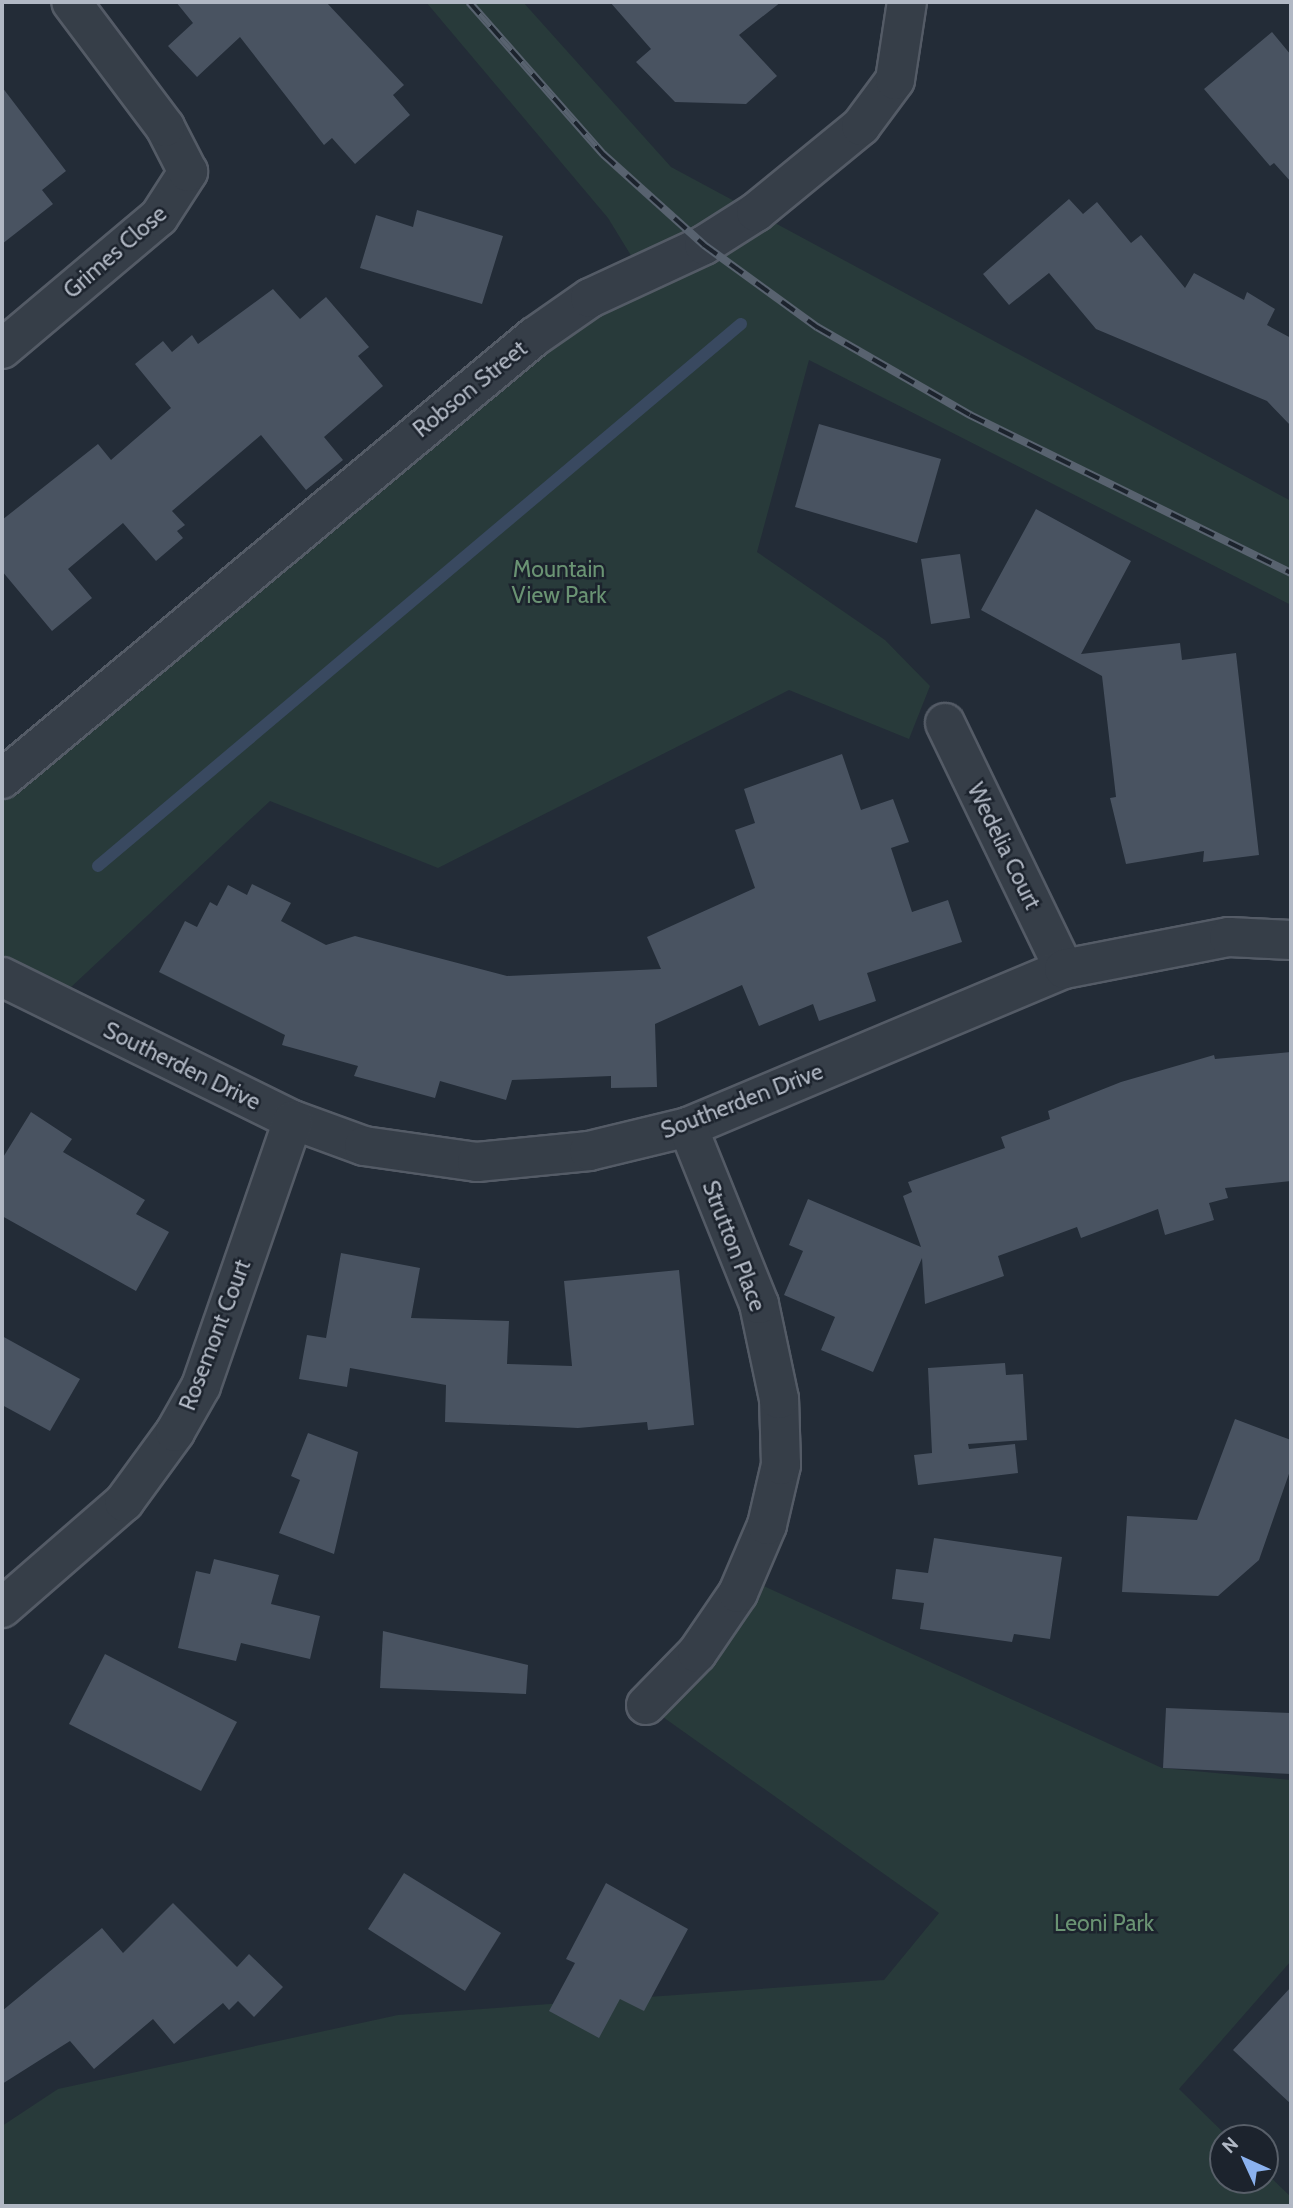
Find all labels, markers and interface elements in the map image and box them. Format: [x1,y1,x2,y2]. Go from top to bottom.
street label: Grimes Close [58,200,172,304]
street label: Robson Street [408,335,532,443]
park label: Mountain View Park [512,555,606,609]
street label: Wedelia Court [962,778,1046,914]
street label: Southerden Drive [99,1016,265,1116]
street label: Southerden Drive [657,1057,827,1145]
street label: Strutton Place [696,1177,772,1315]
street label: Rosemont Court [174,1256,256,1414]
park label: Leoni Park [1054,1909,1154,1937]
north arrow [1209,2124,1279,2194]
text: N [1217,2132,1243,2158]

